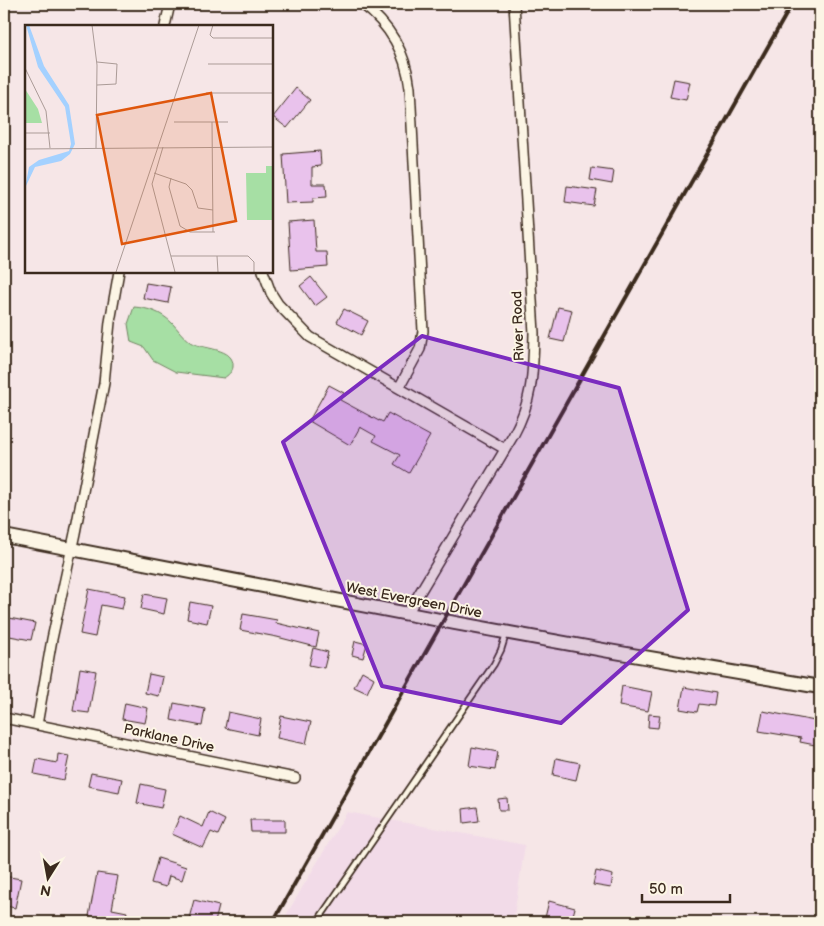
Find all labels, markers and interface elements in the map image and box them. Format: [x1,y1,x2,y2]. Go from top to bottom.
inset map [25,25,272,272]
street label: River Road [508,291,528,361]
street label: West Evergreen Drive [345,578,483,622]
street label: Parklane Drive [122,720,216,756]
north arrow [22,854,72,904]
scale bar [642,871,729,903]
text: 50 m [649,880,683,899]
text: N [39,881,52,900]

